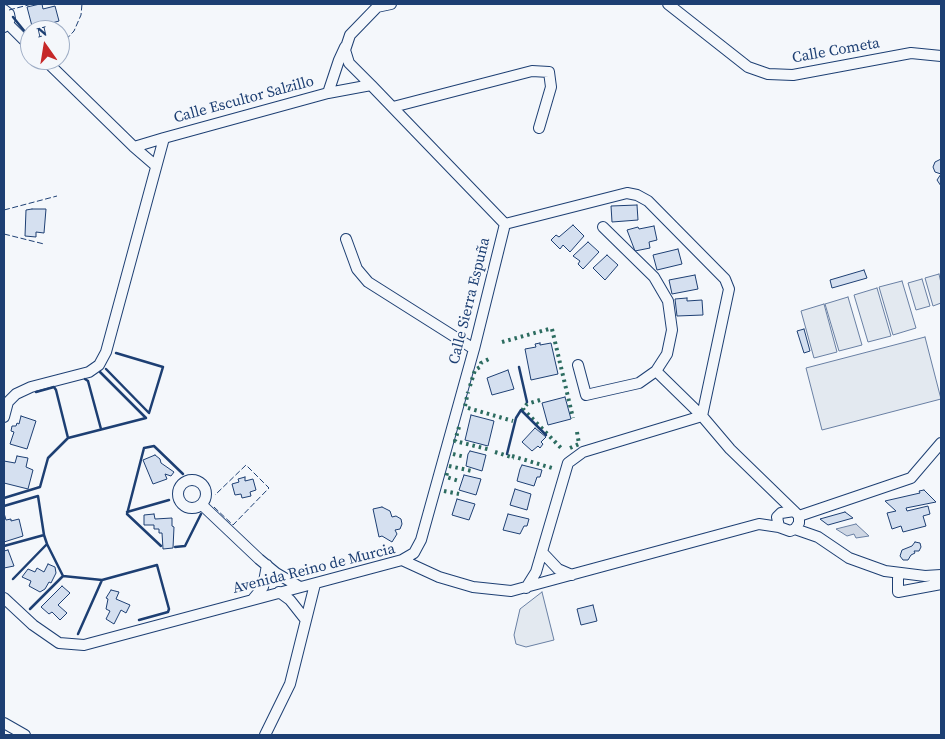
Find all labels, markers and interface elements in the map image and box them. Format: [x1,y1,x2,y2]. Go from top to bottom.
north arrow [20,20,70,70]
text: N [35,20,49,42]
street label: Calle Cometa [791,34,881,68]
street label: Calle Escultor Salzillo [172,73,316,127]
street label: Calle Sierra Espuña [446,236,494,366]
street label: Avenida Reino de Murcia [231,540,397,598]

